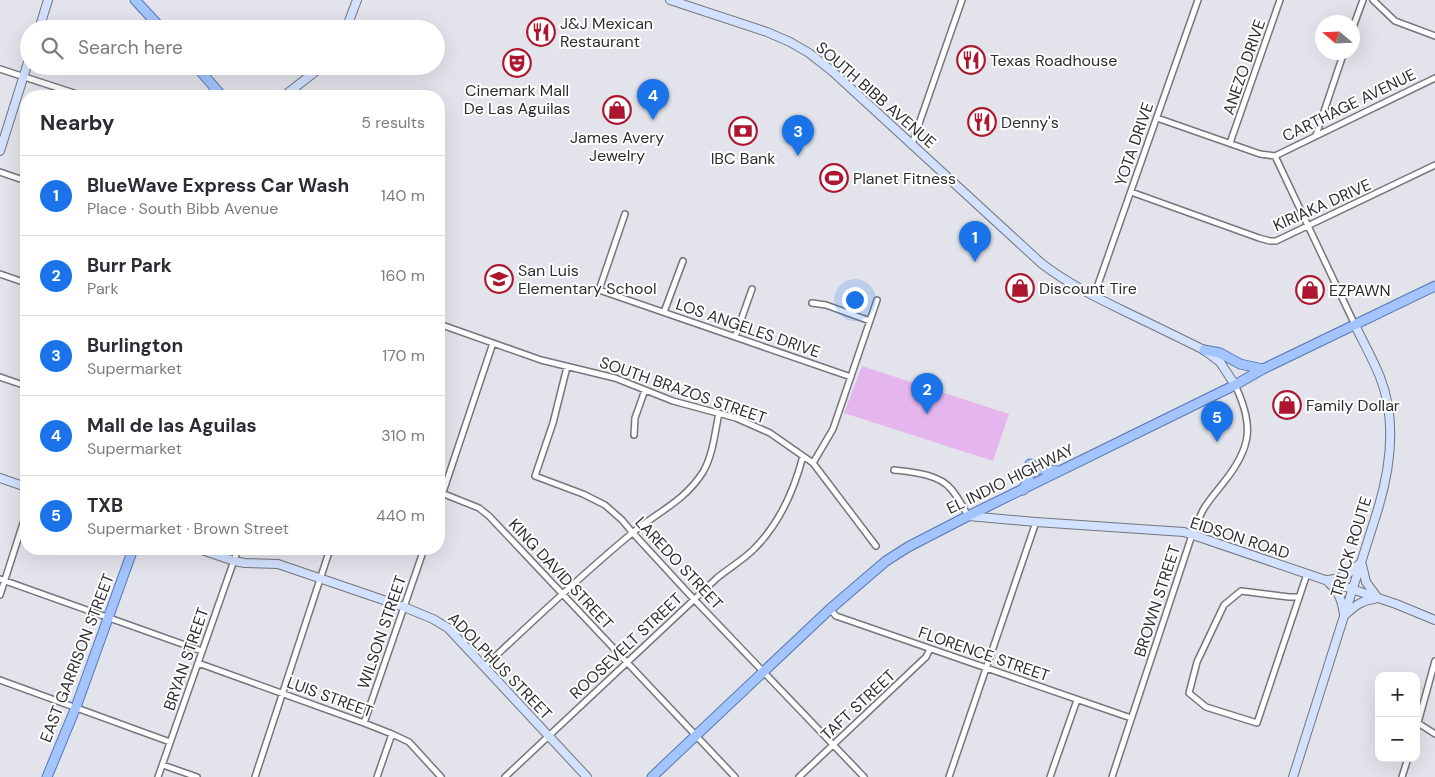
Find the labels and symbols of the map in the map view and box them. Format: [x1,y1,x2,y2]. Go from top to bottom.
place label: J&J Mexican Restaurant [560,13,653,52]
north arrow [1315,15,1360,60]
street label: ANEZO DRIVE [1218,16,1270,118]
restaurant icon: J&J Mexican Restaurant [526,17,556,47]
street label: SOUTH BIBB AVENUE [812,37,940,153]
restaurant icon: Texas Roadhouse [956,45,986,75]
theatre icon: Cinemark Mall De Las Aguilas [502,48,532,78]
place label: Texas Roadhouse [990,50,1117,71]
street label: CARTHAGE AVENUE [1279,64,1419,146]
pin: 4 [637,79,669,120]
place label: Cinemark Mall De Las Aguilas [464,80,570,119]
shop icon: James Avery Jewelry [602,95,632,125]
street label: YOTA DRIVE [1110,99,1158,189]
restaurant icon: Denny's [967,107,997,137]
place label: Denny's [1001,112,1059,133]
pin: 3 [782,115,814,156]
bank icon: IBC Bank [728,116,758,146]
place label: James Avery Jewelry [570,127,664,166]
place label: IBC Bank [711,148,775,169]
sports icon: Planet Fitness [819,163,849,193]
place label: Planet Fitness [853,168,956,189]
street label: KIRIAKA DRIVE [1270,174,1374,236]
pin: 1 [959,221,991,262]
place label: San Luis Elementary School [518,260,656,299]
school or university icon: San Luis Elementary School [484,264,514,294]
shop icon: Discount Tire [1005,273,1035,303]
shop icon: EZPAWN [1295,275,1325,305]
place label: Discount Tire [1039,278,1137,299]
place label: EZPAWN [1329,280,1391,301]
your location [842,287,868,313]
street label: LOS ANGELES DRIVE [673,293,823,363]
street label: SOUTH BRAZOS STREET [597,352,769,428]
pin: 2 [911,373,943,414]
shop icon: Family Dollar [1272,390,1302,420]
place label: Family Dollar [1306,395,1400,416]
pin: 5 [1201,401,1233,442]
street label: EL INDIO HIGHWAY [943,439,1077,519]
street label: TRUCK ROUTE [1326,494,1376,600]
street label: LAREDO STREET [630,512,728,614]
street label: EIDSON ROAD [1188,512,1292,564]
street label: KING DAVID STREET [504,514,618,634]
street label: BROWN STREET [1129,542,1185,660]
street label: EAST GARRISON STREET [35,571,119,745]
street label: WILSON STREET [353,572,411,692]
street label: ROOSEVELT STREET [565,588,687,704]
street label: BRYAN STREET [159,605,213,713]
street label: ADOLPHUS STREET [443,608,557,724]
street label: FLORENCE STREET [916,622,1052,686]
street label: TAFT STREET [816,665,900,745]
street label: LUIS STREET [284,672,376,722]

